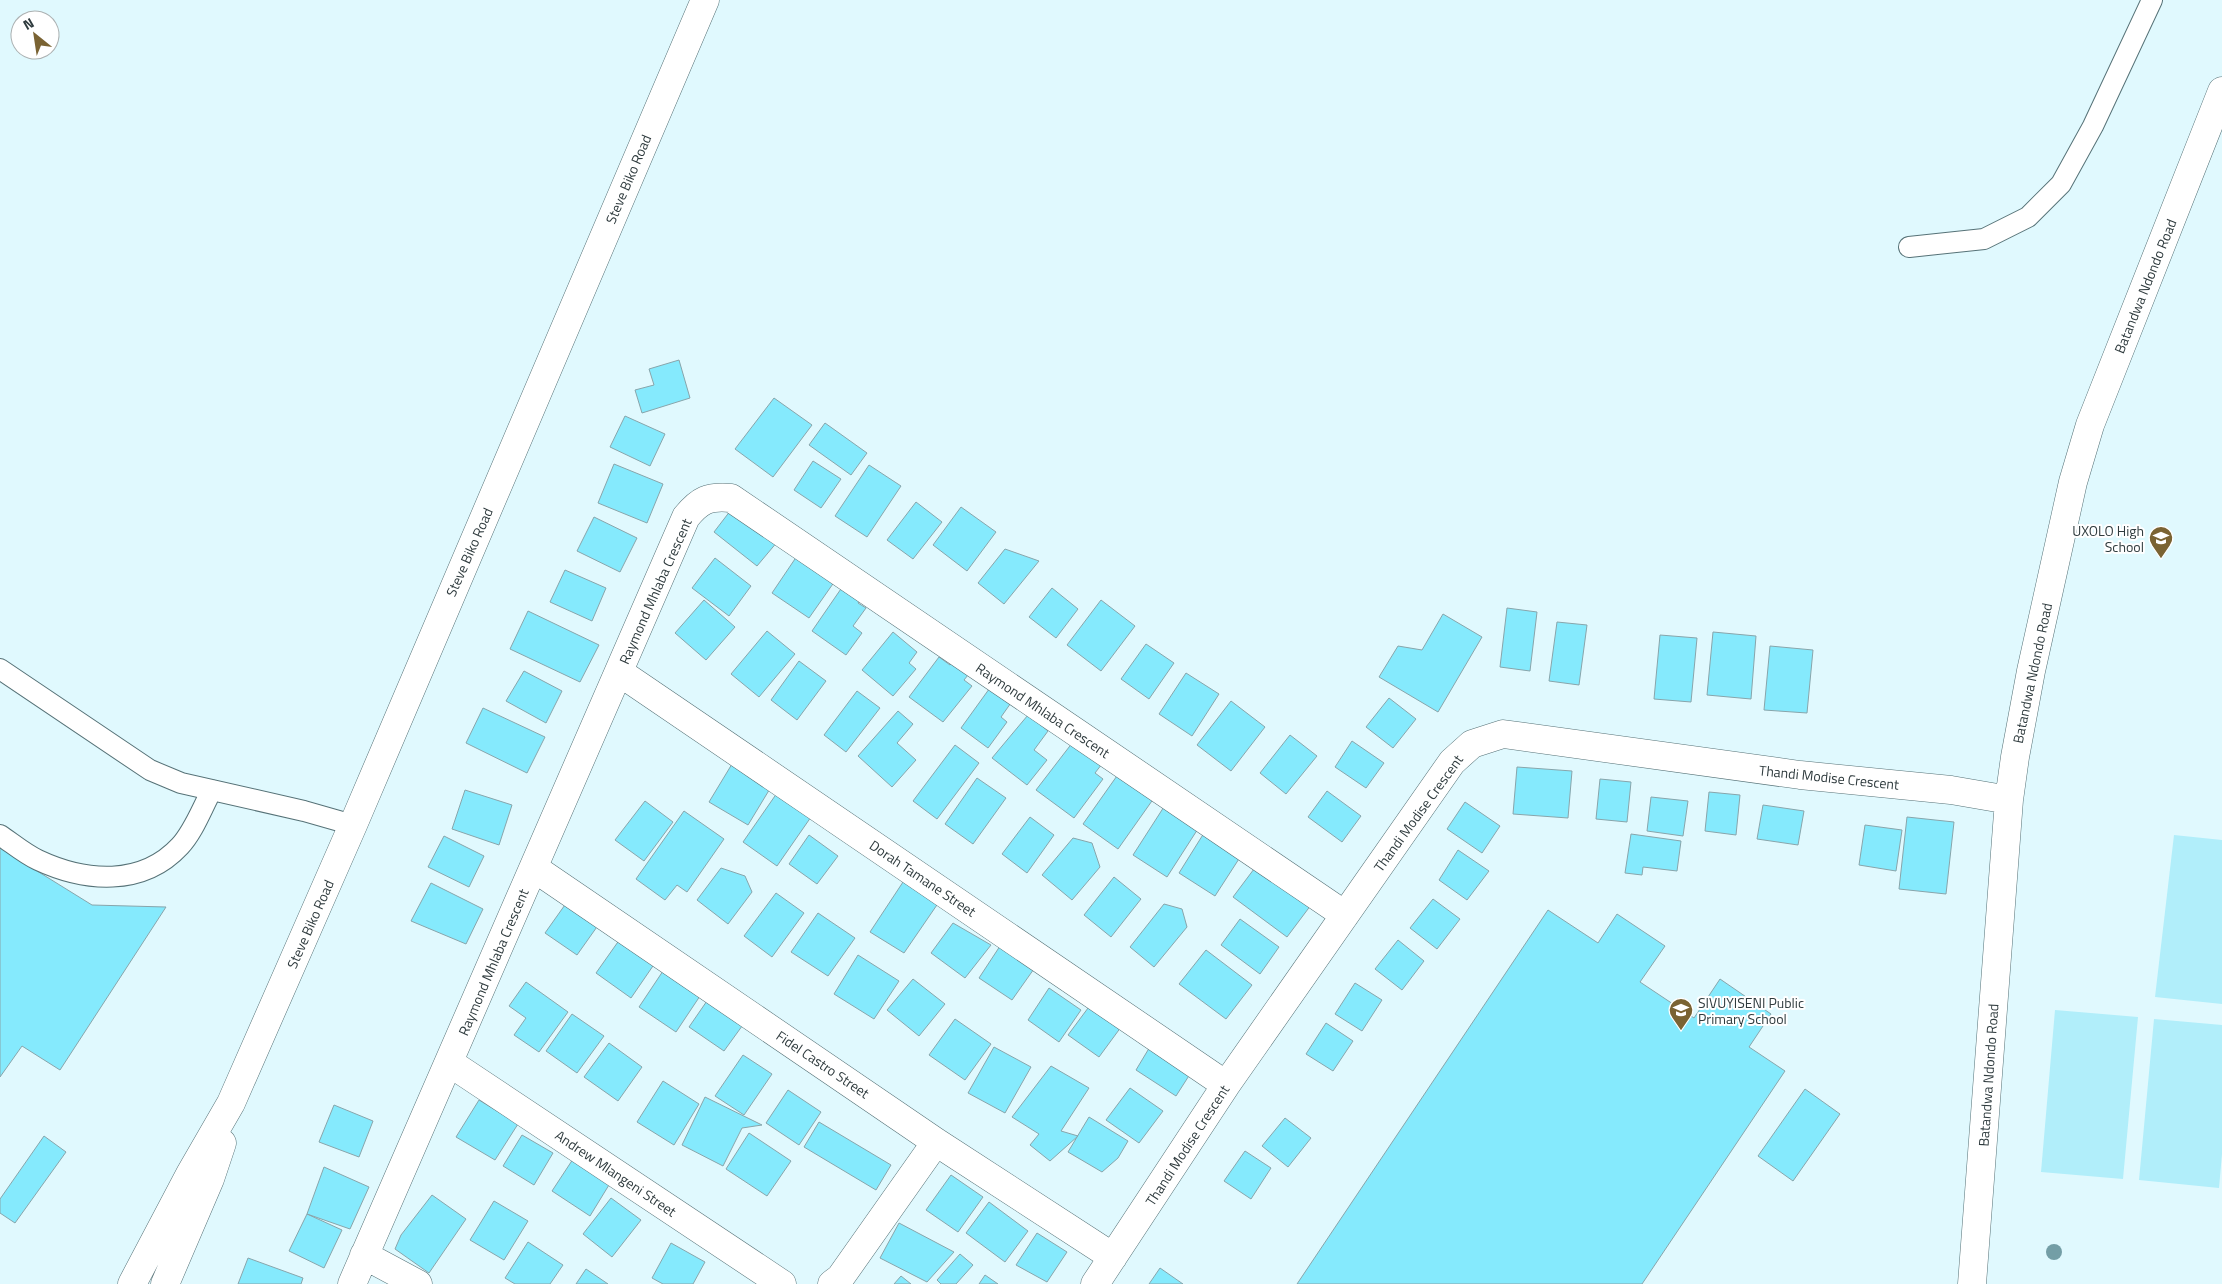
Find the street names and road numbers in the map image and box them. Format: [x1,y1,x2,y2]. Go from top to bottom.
street label: Steve Biko Road [600,131,656,227]
street label: Batandwa Ndondo Road [2108,216,2182,356]
street label: Steve Biko Road [440,504,498,600]
street label: Raymond Mhlaba Crescent [613,515,697,667]
street label: Batandwa Ndondo Road [2007,601,2057,745]
street label: Raymond Mhlaba Crescent [972,657,1114,763]
street label: Thandi Modise Crescent [1368,750,1468,876]
street label: Thandi Modise Crescent [1758,759,1900,795]
street label: Dorah Tamane Street [866,834,981,922]
street label: Steve Biko Road [281,876,339,972]
street label: Raymond Mhlaba Crescent [453,885,534,1039]
street label: Batandwa Ndondo Road [1973,1003,2003,1147]
street label: Fidel Castro Street [772,1025,874,1103]
street label: Thandi Modise Crescent [1140,1080,1234,1210]
street label: Andrew Mlangeni Street [551,1125,681,1222]

